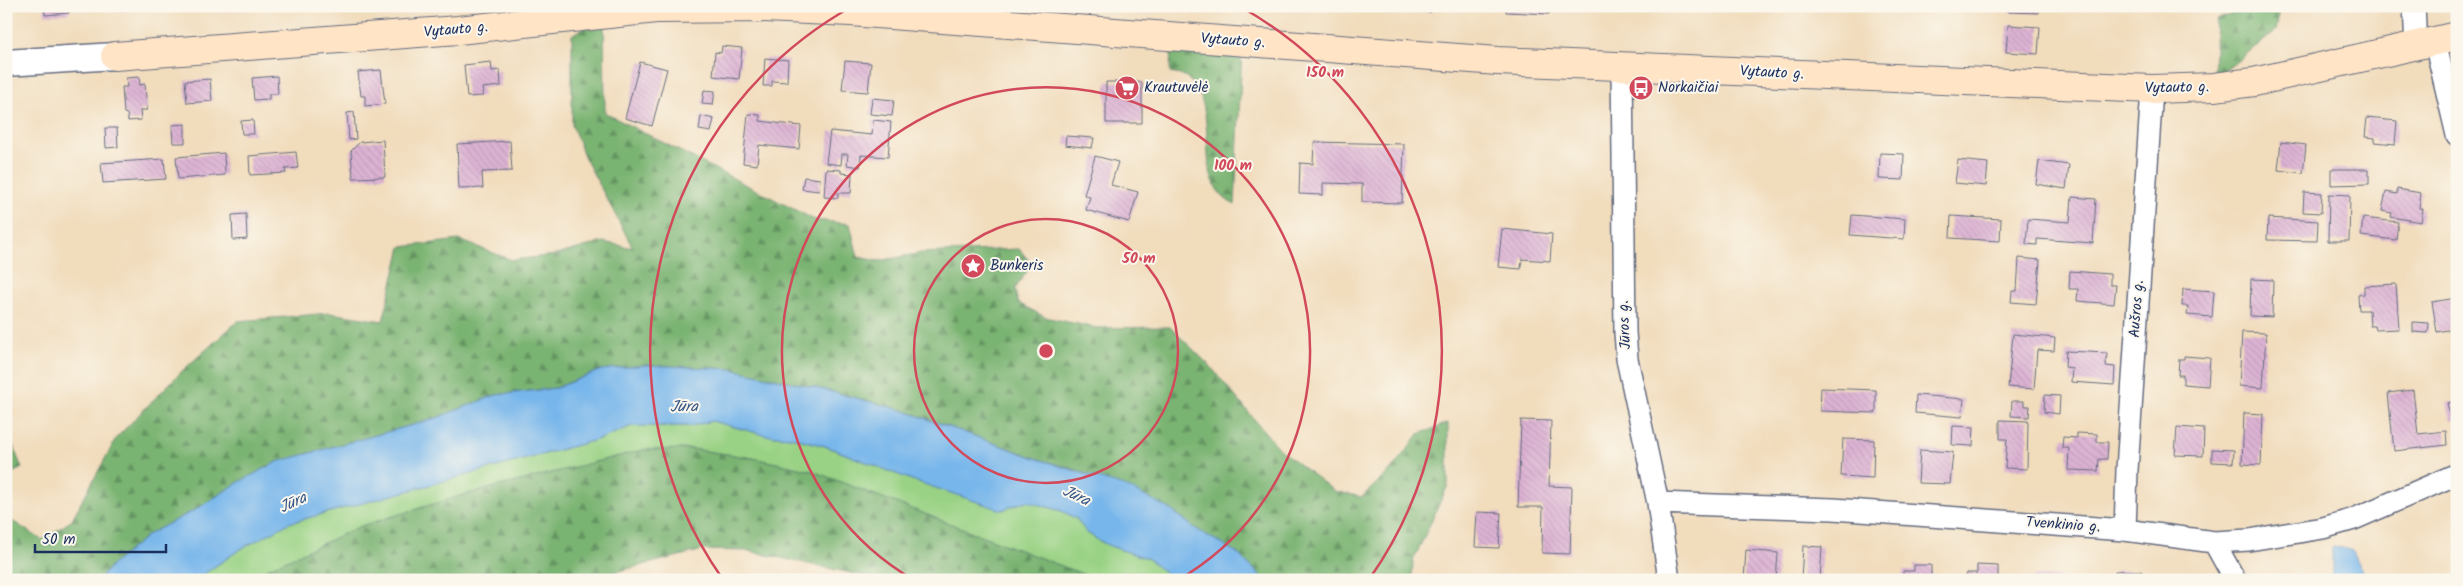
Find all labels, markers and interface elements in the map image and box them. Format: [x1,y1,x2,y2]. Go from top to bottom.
street label: Vytauto g. [423,15,489,45]
street label: Vytauto g. [1200,27,1266,55]
street label: Vytauto g. [1739,59,1805,87]
text: 150 m [1306,61,1344,85]
supermarket icon: Krautuvėlė [1114,75,1140,101]
bus stop icon: Norkaičiai [1628,75,1654,101]
street label: Vytauto g. [2145,75,2209,101]
place label: Krautuvėlė [1144,76,1209,100]
place label: Norkaičiai [1658,76,1720,100]
text: 100 m [1214,154,1252,178]
text: 50 m [1121,247,1156,271]
place icon: Bunkeris [960,253,986,279]
place label: Bunkeris [990,254,1044,278]
street label: Aušros g. [2123,279,2151,339]
street label: Jūros g. [1612,300,1638,350]
centre of rings [1037,342,1055,360]
water label: Jūra [670,394,700,420]
water label: Jūra [1058,479,1095,514]
water label: Jūra [275,485,312,520]
street label: Tvenkinio g. [2025,510,2101,540]
scale bar [35,521,166,553]
text: 50 m [42,528,76,552]

